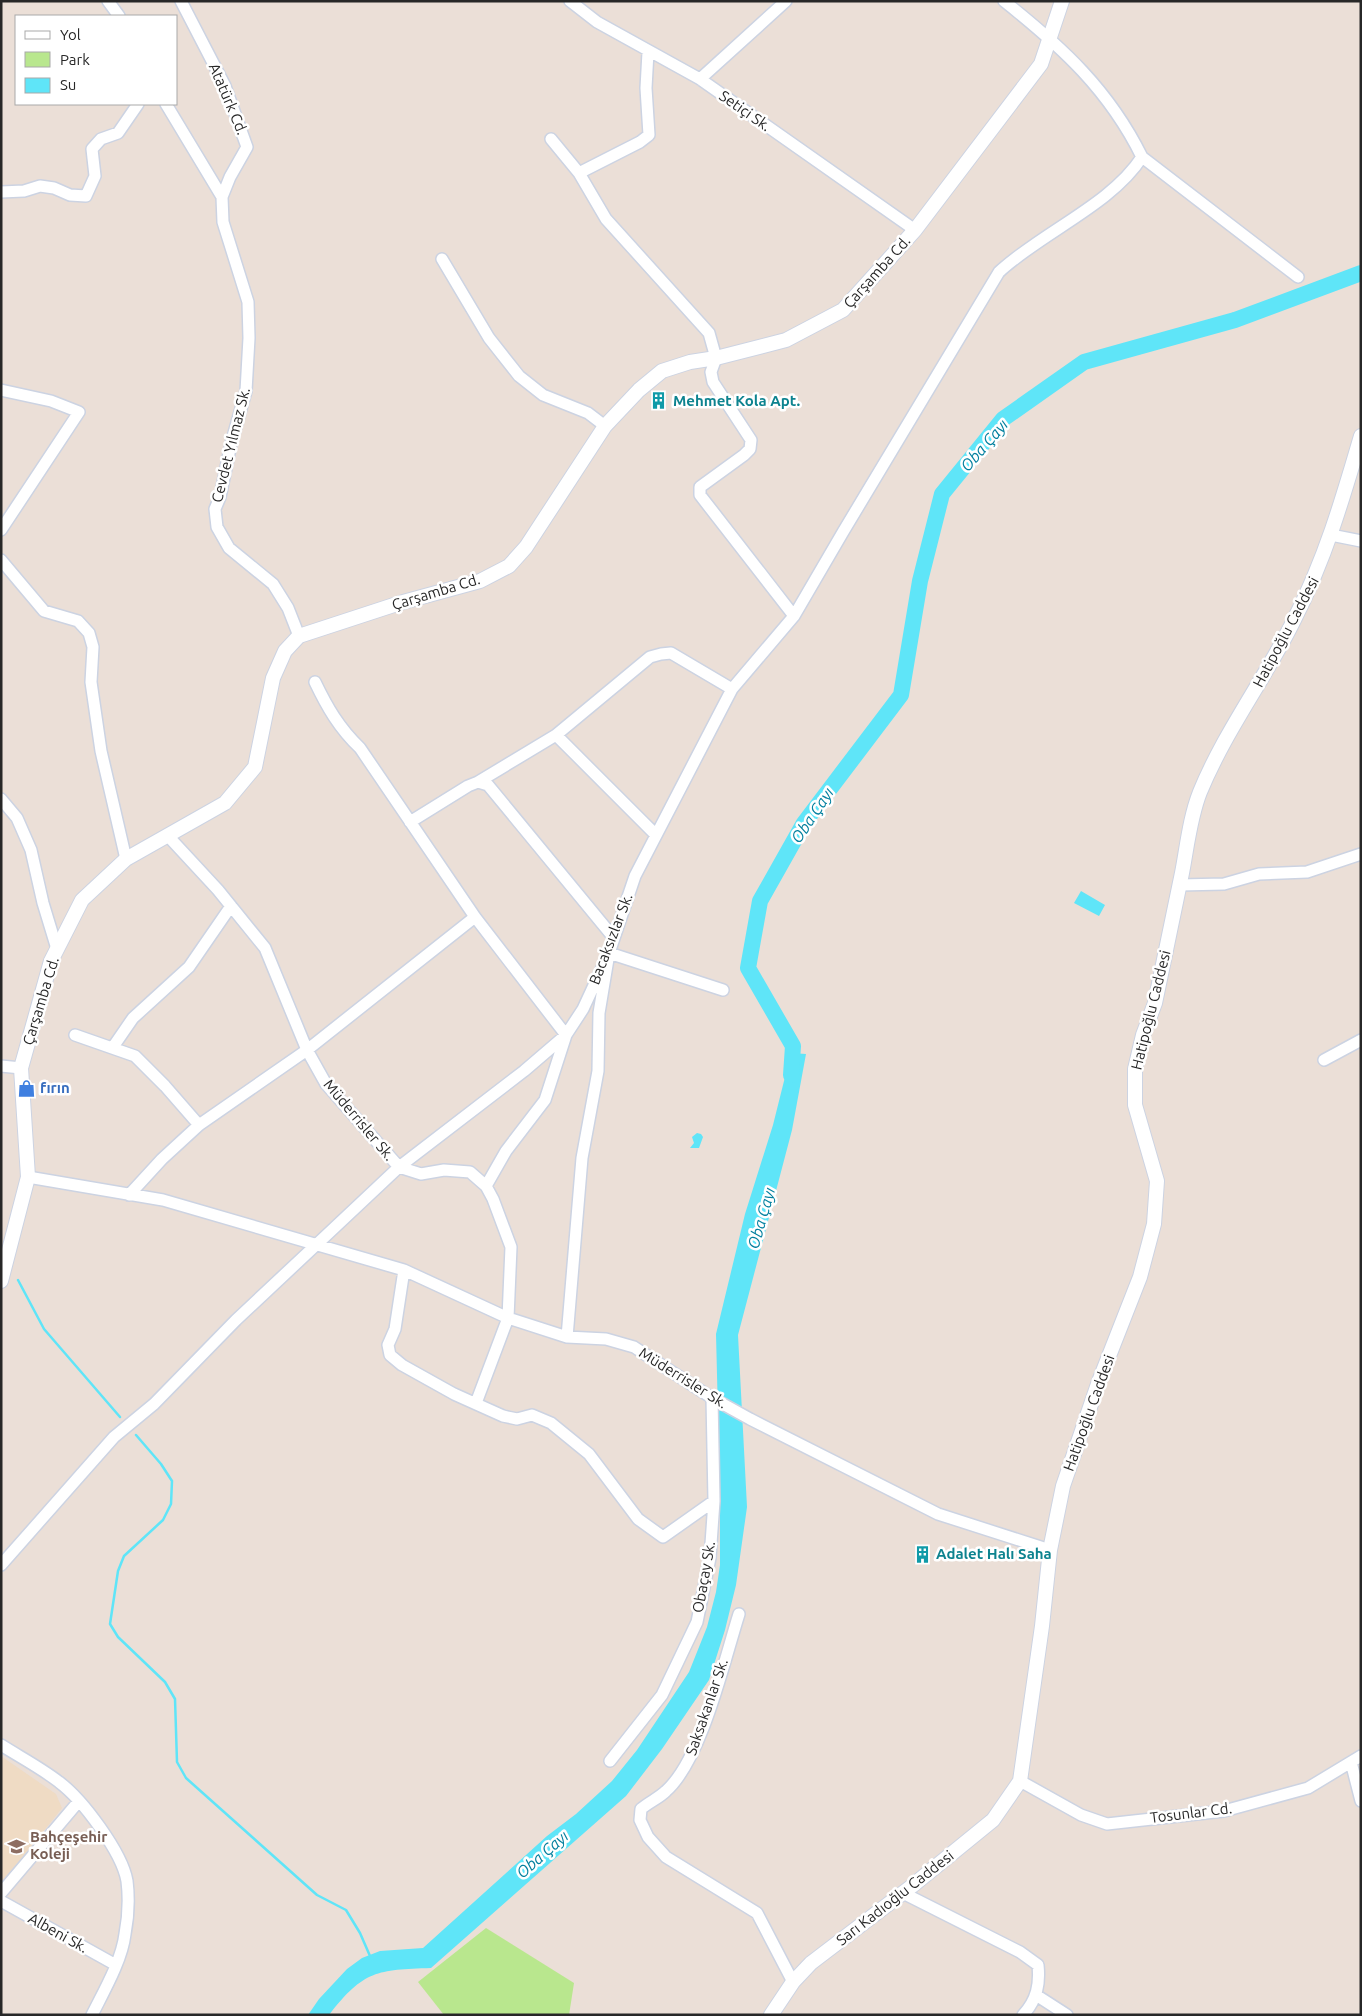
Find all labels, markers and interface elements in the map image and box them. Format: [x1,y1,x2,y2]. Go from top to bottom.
legend [15,15,178,105]
text: Yol [60,26,81,43]
text: Park [60,51,90,68]
street label: Atatürk Cd. [206,60,251,137]
text: Su [60,76,76,93]
street label: Setiçi Sk. [716,87,774,134]
street label: Çarşamba Cd. [840,232,914,311]
street label: Cevdet Yılmaz Sk. [208,386,253,504]
building icon: Mehmet Kola Apt. [649,391,669,411]
place label: Mehmet Kola Apt. [673,392,801,409]
water label: Oba Çayı [957,415,1011,475]
street label: Çarşamba Cd. [390,570,482,613]
street label: Hatipoğlu Caddesi [1249,574,1322,690]
water label: Oba Çayı [787,784,837,846]
street label: Bacaksızlar Sk. [585,891,636,987]
street label: Hatipoğlu Caddesi [1127,948,1174,1071]
street label: Çarşamba Cd. [19,955,62,1047]
street label: Müderrisler Sk. [321,1076,398,1164]
shop icon: fırın [16,1078,36,1098]
place label: fırın [40,1079,70,1096]
water label: Oba Çayı [744,1185,778,1251]
street label: Müderrisler Sk. [636,1344,730,1411]
street label: Hatipoğlu Caddesi [1060,1352,1118,1473]
street label: Obaçay Sk. [689,1540,718,1614]
building icon: Adalet Halı Saha [912,1544,932,1564]
place label: Adalet Halı Saha [936,1545,1052,1562]
street label: Saksakanlar Sk. [682,1656,731,1757]
street label: Tosunlar Cd. [1149,1799,1233,1826]
water label: Oba Çayı [512,1827,572,1881]
place label: Bahçeşehir Koleji [30,1828,108,1862]
school or university icon: Bahçeşehir Koleji [6,1836,26,1856]
street label: Sarı Kadıoğlu Caddesi [833,1847,957,1949]
street label: Albeni Sk. [25,1909,91,1956]

